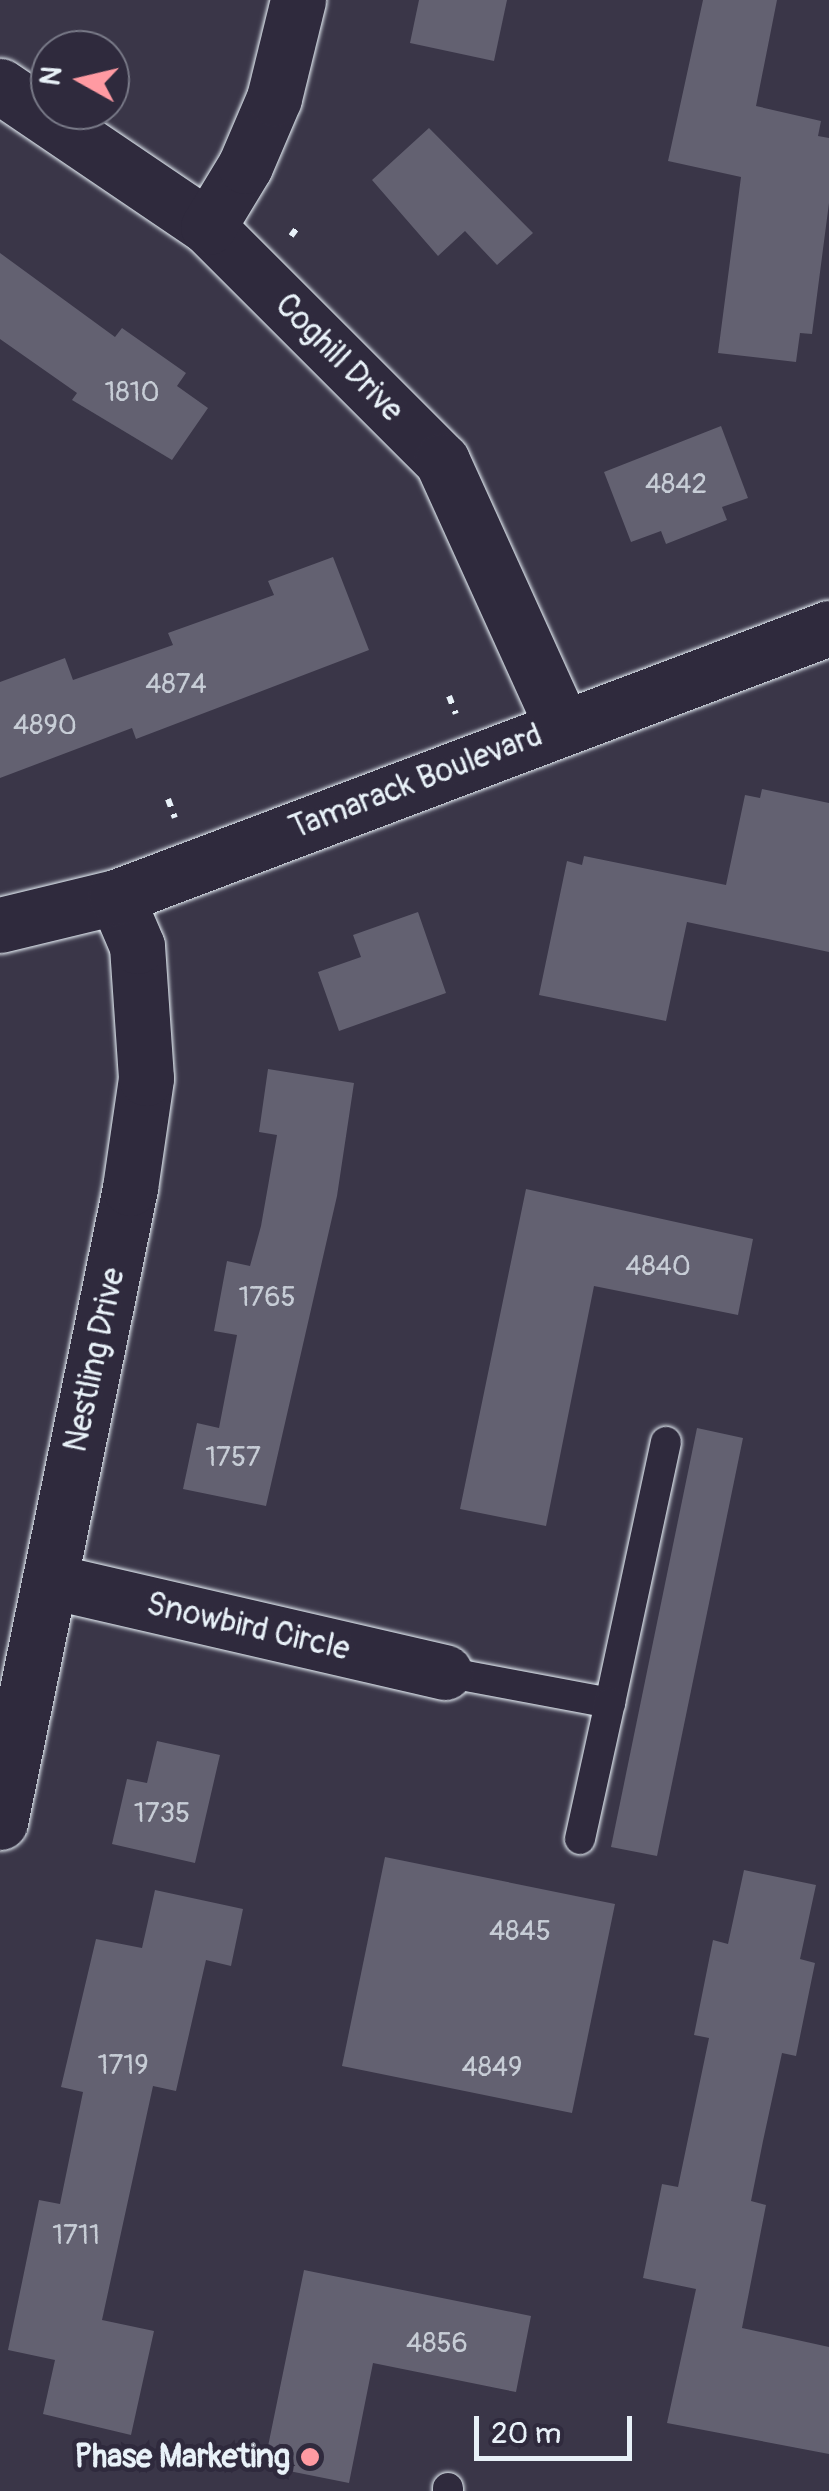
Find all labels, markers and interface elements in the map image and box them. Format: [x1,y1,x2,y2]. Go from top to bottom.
north arrow [30,30,130,130]
text: N [33,64,70,88]
street label: Coghill Drive [267,286,411,430]
house number: 1810 [104,376,160,410]
house number: 4842 [645,468,707,502]
house number: 4874 [145,668,207,702]
house number: 4890 [13,709,77,743]
street label: Tamarack Boulevard [284,716,548,848]
house number: 4840 [625,1250,691,1284]
street label: Nestling Drive [57,1265,133,1455]
house number: 1765 [238,1281,296,1315]
house number: 1757 [205,1441,261,1475]
street label: Snowbird Circle [143,1585,353,1669]
house number: 1735 [134,1797,190,1831]
house number: 4845 [489,1915,551,1949]
house number: 1719 [97,2049,149,2083]
house number: 4849 [461,2051,523,2085]
house number: 1711 [52,2219,100,2253]
house number: 4856 [406,2327,468,2361]
scale bar [479,2396,636,2458]
text: 20 m [491,2415,561,2452]
place label: Phase Marketing [74,2438,290,2476]
marker: Phase Marketing [299,2446,321,2468]

